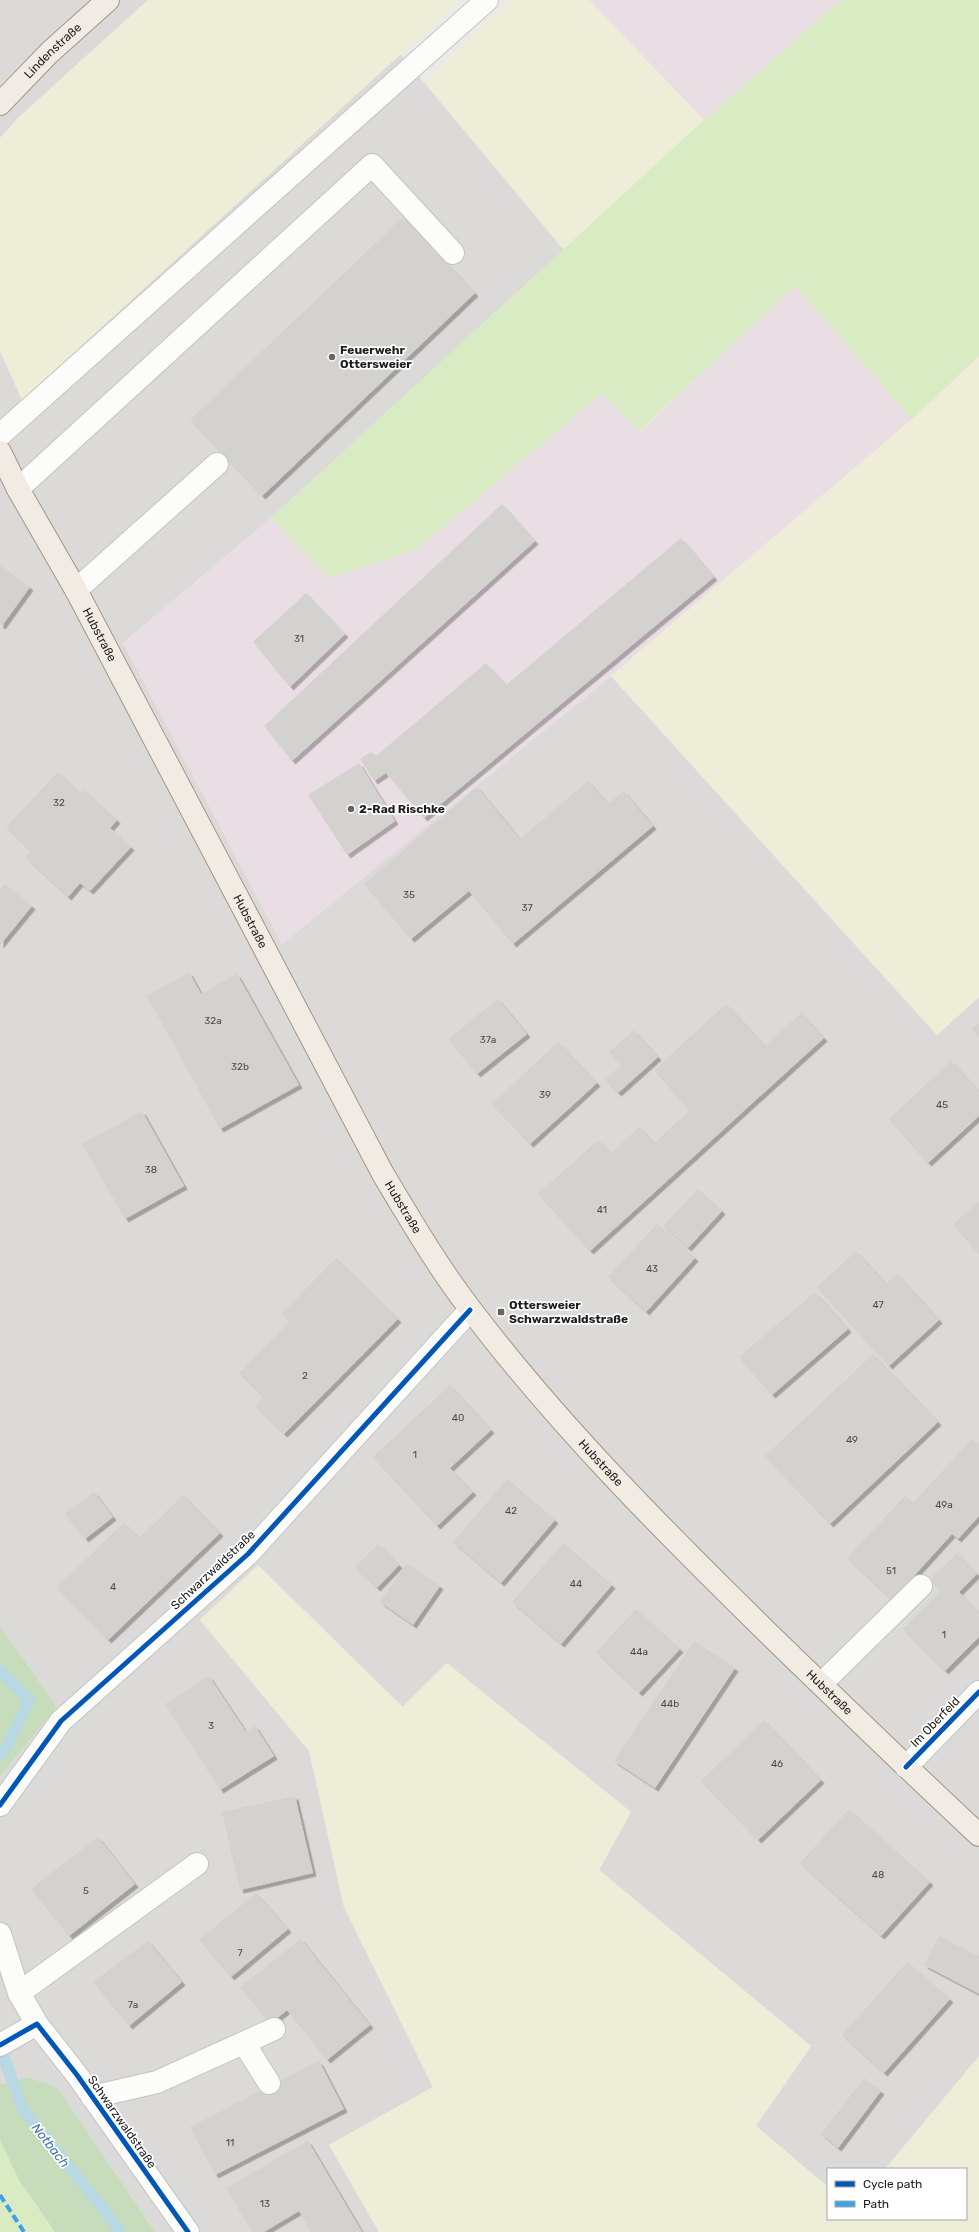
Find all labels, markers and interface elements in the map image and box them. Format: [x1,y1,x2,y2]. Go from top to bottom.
street label: Lindenstraße [21,20,85,81]
place label: Feuerwehr Ottersweier [340,343,412,371]
marker: Feuerwehr Ottersweier [327,352,337,362]
street label: Hubstraße [80,605,119,664]
house number: 31 [294,633,304,645]
house number: 32 [53,797,65,809]
place label: 2-Rad Rischke [359,802,445,816]
marker: 2-Rad Rischke [346,804,356,814]
house number: 35 [403,889,415,901]
street label: Hubstraße [230,892,270,951]
house number: 37 [521,902,533,914]
house number: 32a [204,1015,222,1027]
house number: 37a [480,1034,496,1046]
house number: 32b [231,1061,249,1073]
house number: 39 [539,1089,551,1101]
house number: 45 [936,1099,948,1111]
house number: 38 [145,1164,157,1176]
street label: Hubstraße [382,1178,424,1236]
house number: 41 [597,1204,607,1216]
house number: 43 [646,1263,658,1275]
place label: Ottersweier Schwarzwaldstraße [509,1298,628,1326]
house number: 47 [872,1299,884,1311]
marker: Ottersweier Schwarzwaldstraße [496,1307,506,1317]
house number: 2 [302,1370,308,1382]
house number: 40 [452,1412,464,1424]
house number: 49 [846,1434,858,1446]
street label: Hubstraße [576,1437,626,1489]
house number: 1 [413,1449,417,1461]
house number: 49a [935,1499,953,1511]
house number: 42 [505,1505,517,1517]
street label: Schwarzwaldstraße [168,1527,258,1613]
house number: 51 [886,1565,896,1577]
house number: 44 [570,1578,582,1590]
house number: 4 [110,1581,116,1593]
house number: 1 [942,1629,946,1641]
house number: 44a [630,1646,648,1658]
street label: Hubstraße [803,1667,855,1718]
street label: Im Oberfeld [907,1694,963,1750]
house number: 44b [661,1698,679,1710]
house number: 3 [208,1720,214,1732]
house number: 46 [771,1758,783,1770]
house number: 48 [872,1869,884,1881]
house number: 5 [83,1885,89,1897]
house number: 7 [237,1947,243,1959]
house number: 7a [128,1999,138,2011]
street label: Schwarzwaldstraße [85,2073,159,2171]
water label: Notbach [29,2120,73,2170]
house number: 11 [226,2137,234,2149]
legend [827,2168,967,2220]
text: Cycle path [863,2177,922,2191]
text: Path [863,2197,889,2211]
house number: 13 [260,2198,270,2210]

